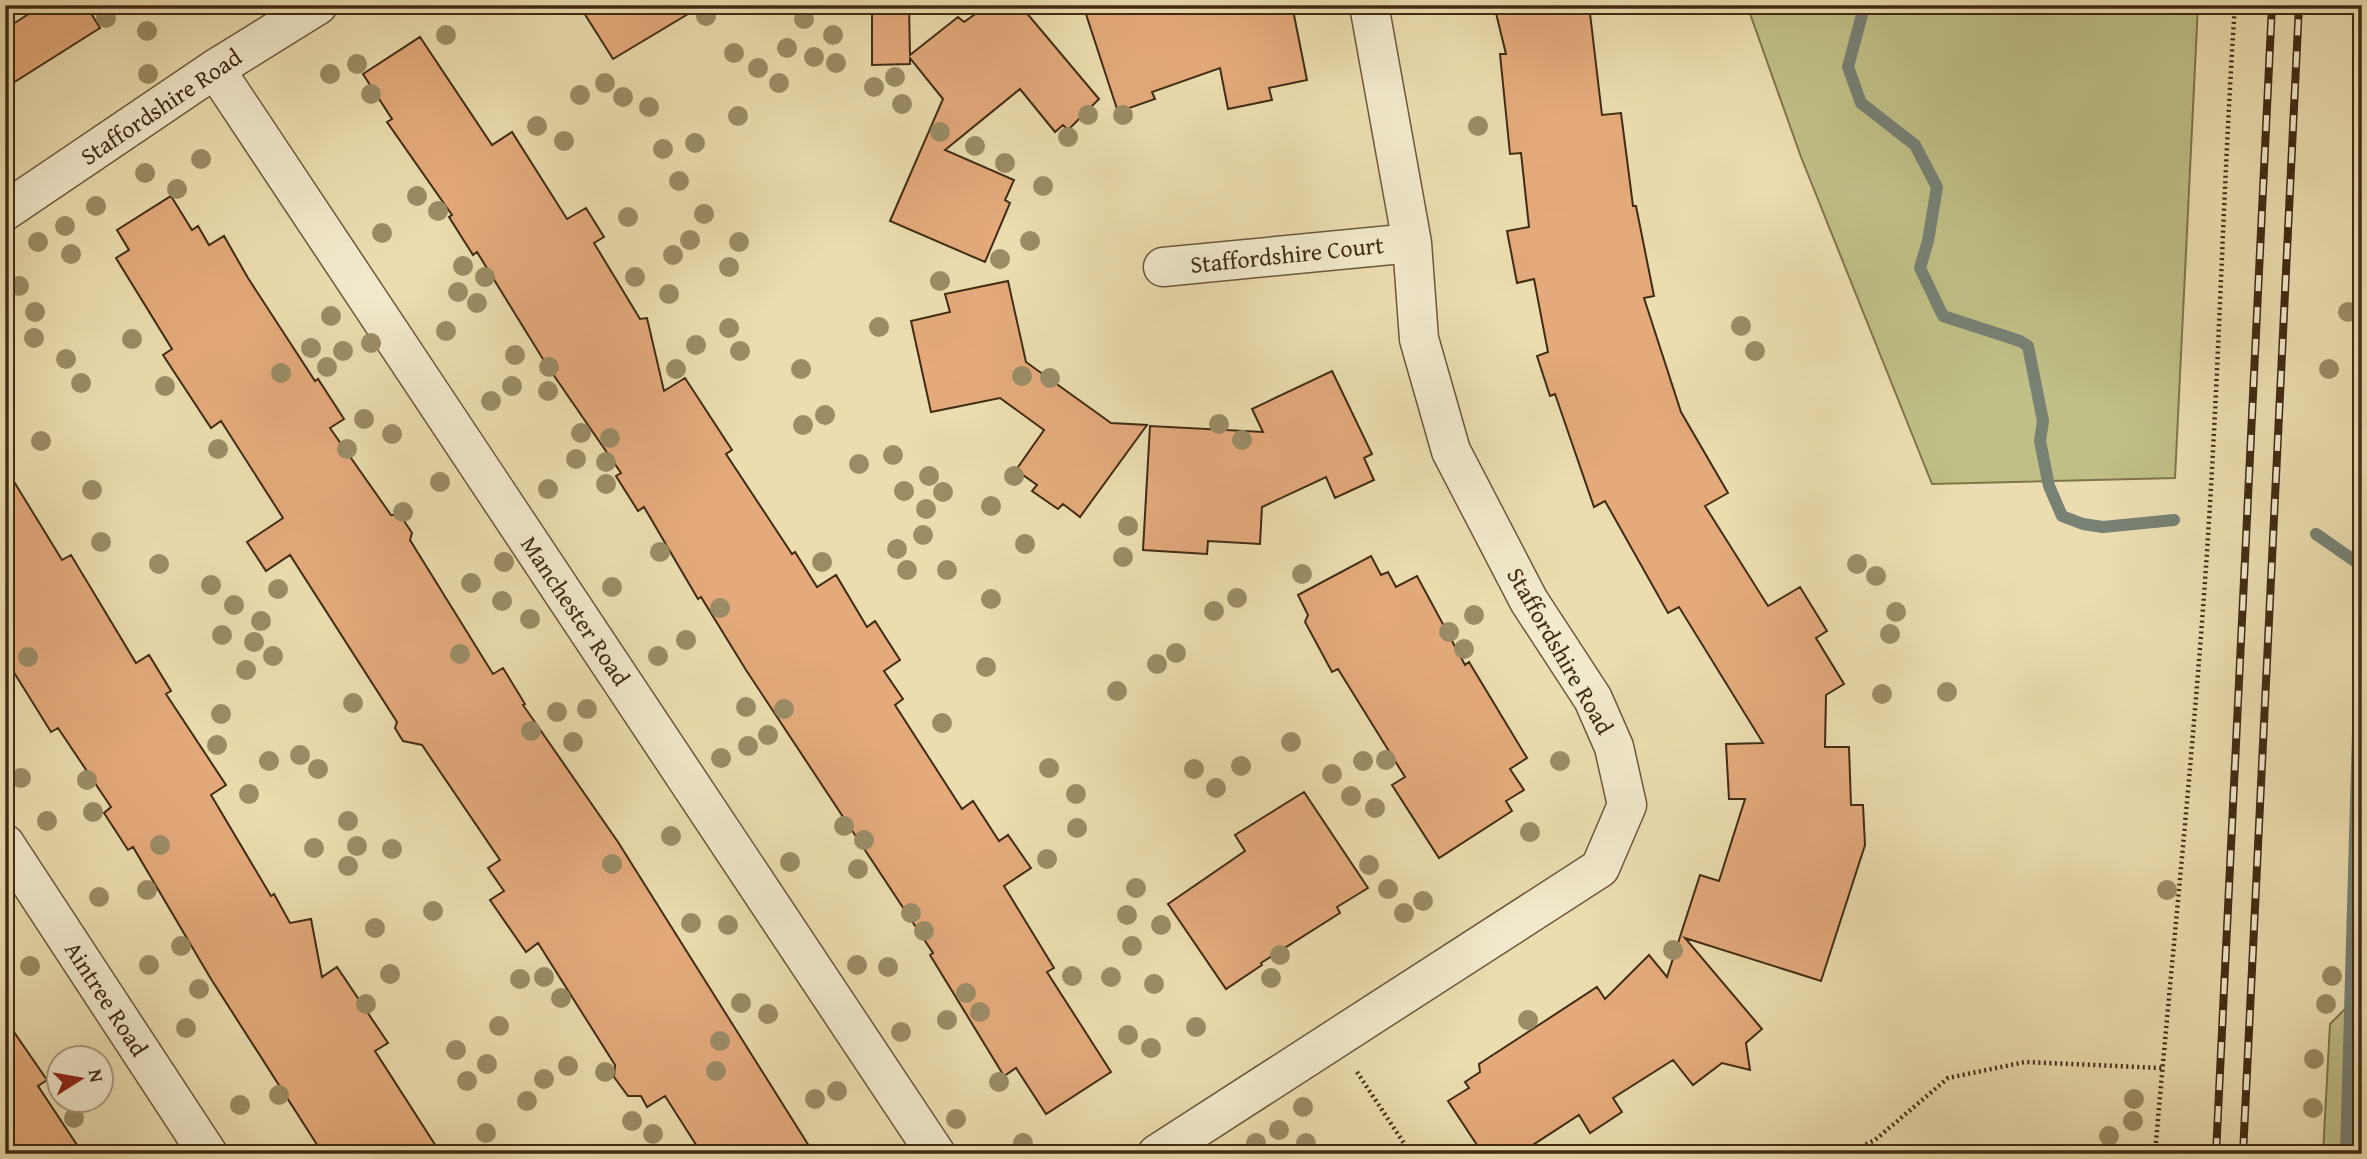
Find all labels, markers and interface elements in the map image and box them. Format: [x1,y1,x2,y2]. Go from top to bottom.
street label: Staffordshire Road [73,40,248,174]
street label: Staffordshire Court [1189,227,1386,282]
street label: Manchester Road [512,529,639,693]
street label: Staffordshire Road [1498,561,1623,741]
street label: Aintree Road [56,934,157,1063]
north arrow [46,1044,116,1114]
text: N [82,1067,112,1085]

